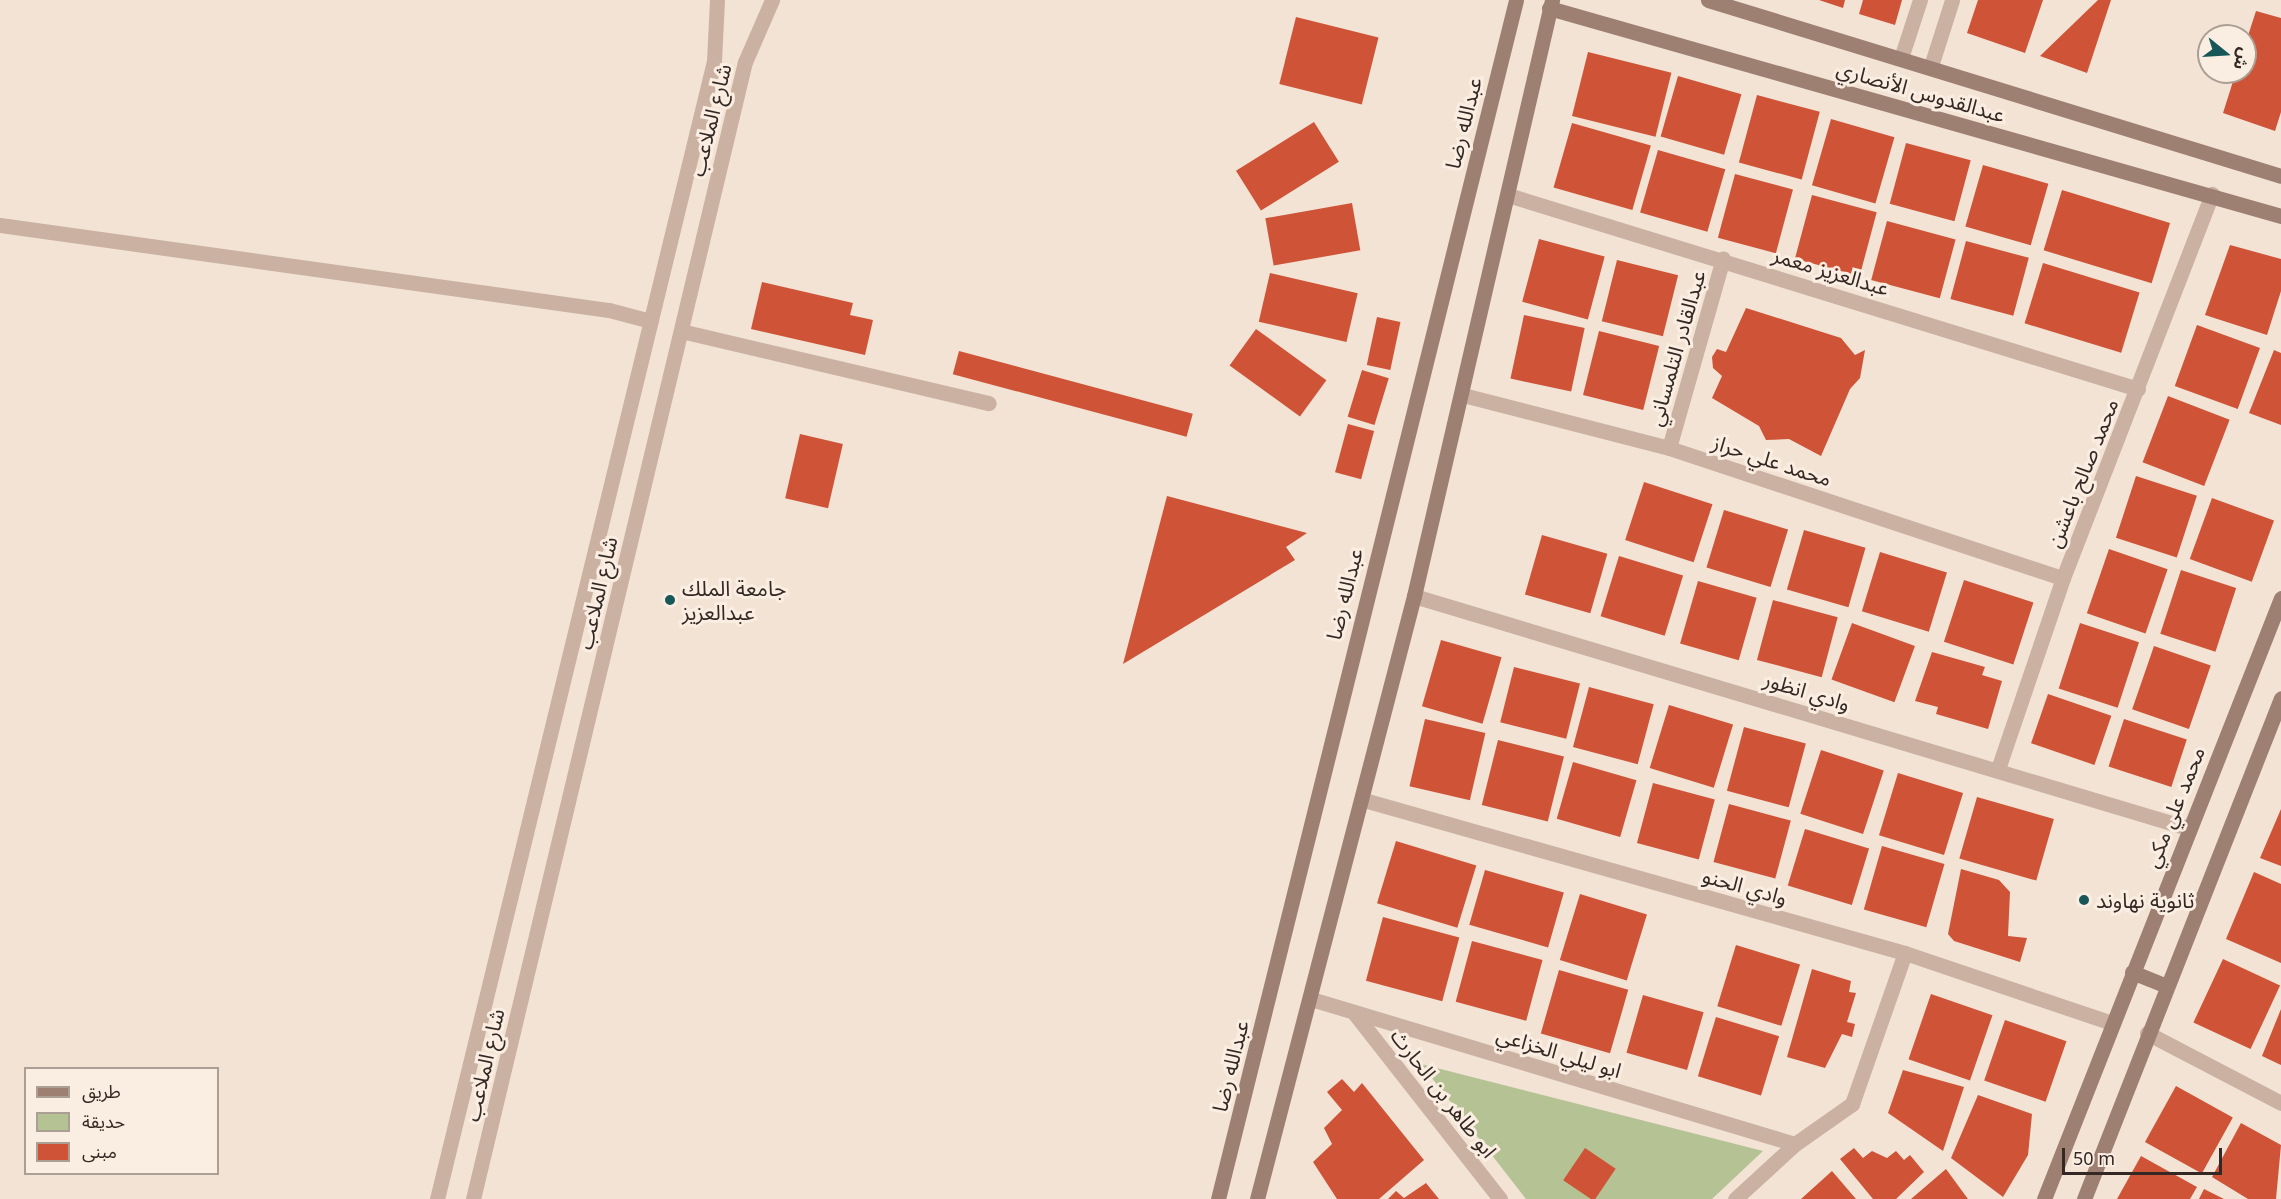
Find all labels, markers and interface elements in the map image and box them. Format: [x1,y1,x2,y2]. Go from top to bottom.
north arrow [2197,24,2257,84]
text: ش [2228,45,2256,73]
street label: عبدالقدوس الأنصاري [1834,55,2008,127]
street label: شارع الملاعب [684,61,736,179]
street label: عبدالله رضا [1439,75,1487,171]
street label: عبدالعزيز معمر [1770,241,1892,301]
street label: عبدالقادر التلمساني [1642,267,1710,429]
street label: محمد صالح باعشن [2041,395,2123,551]
street label: محمد علي حراز [1709,429,1835,491]
street label: شارع الملاعب [572,534,622,652]
street label: عبدالله رضا [1320,546,1368,642]
place label: جامعة الملك عبدالعزيز [682,575,786,625]
marker: جامعة الملك عبدالعزيز [663,593,677,607]
street label: وادي انظور [1761,666,1853,716]
street label: محمد علي مكي [2138,743,2210,871]
street label: وادي الحنو [1700,862,1790,910]
place label: ثانوية نهاوند [2096,887,2195,913]
marker: ثانوية نهاوند [2077,893,2091,907]
street label: شارع الملاعب [459,1006,509,1124]
street label: عبدالله رضا [1206,1018,1254,1114]
street label: ابو ليلي الخزاعي [1494,1021,1624,1083]
street label: ابو طاهر بن الحارث [1386,1023,1502,1163]
legend [24,1067,219,1175]
text: طريق [82,1079,121,1103]
text: حديقة [82,1109,125,1133]
scale bar [2065,1136,2226,1174]
text: مبنى [82,1139,117,1163]
text: 50 m [2073,1146,2115,1170]

